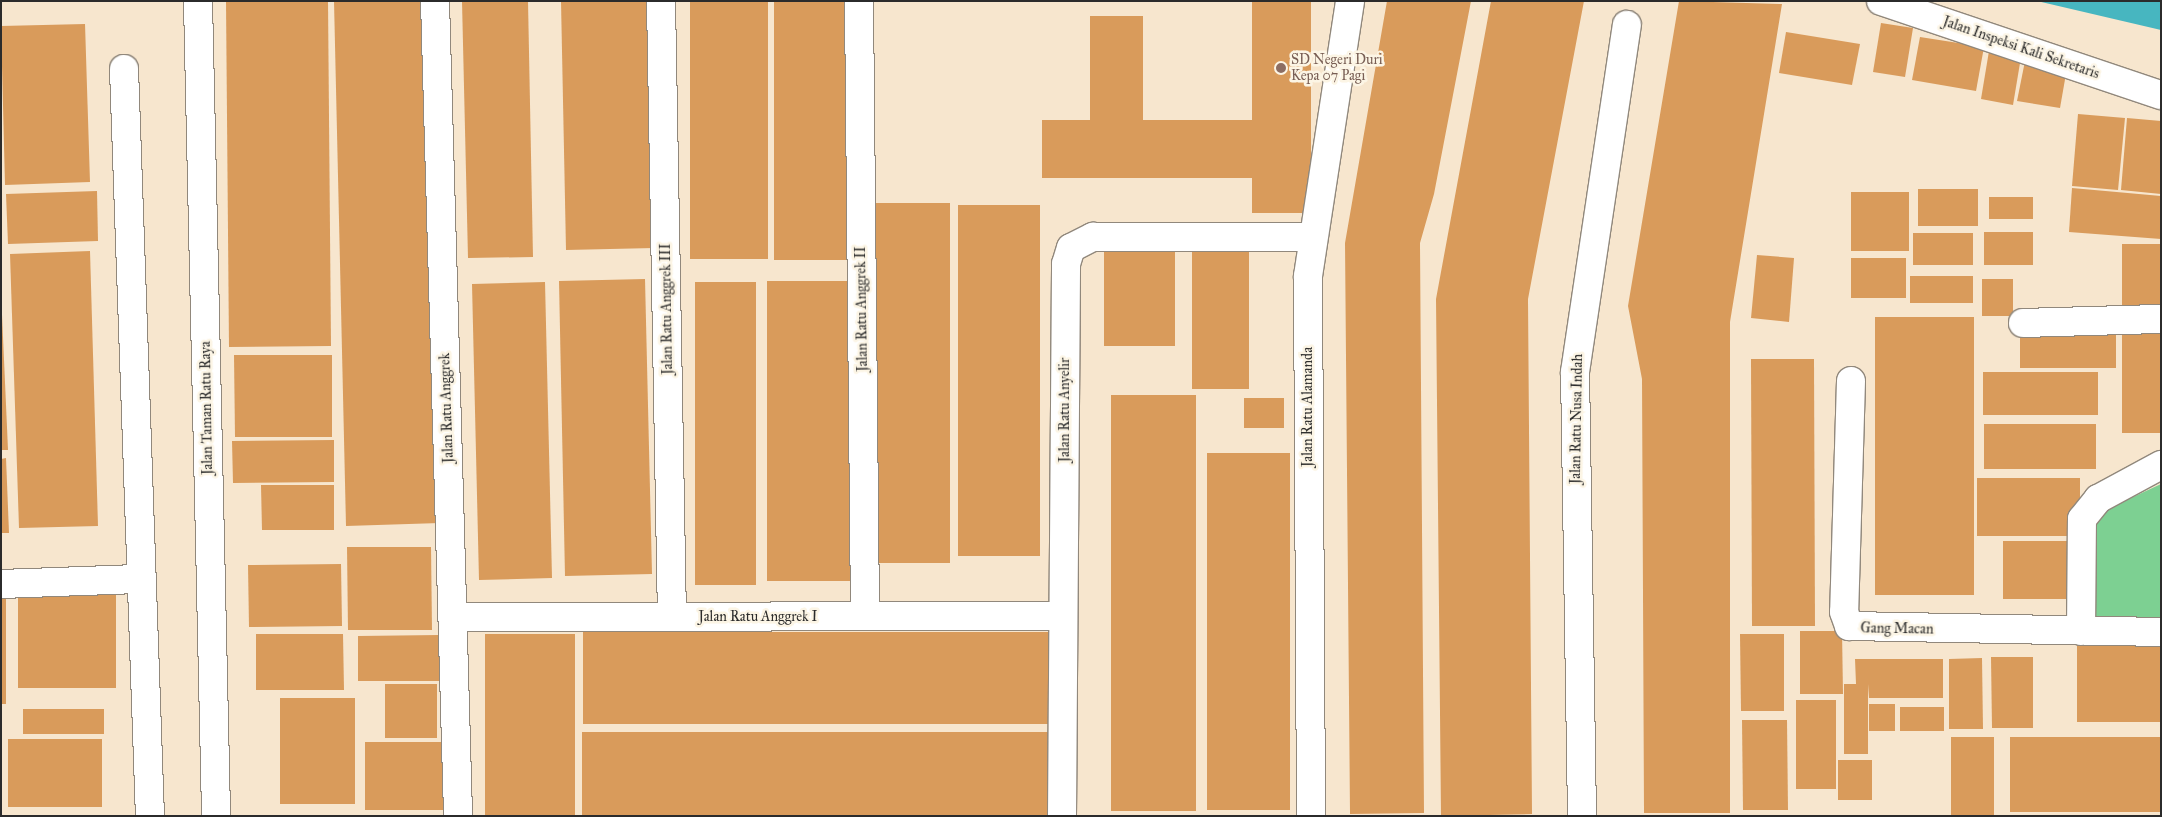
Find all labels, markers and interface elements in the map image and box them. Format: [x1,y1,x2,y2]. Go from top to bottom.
street label: Jalan Inspeksi Kali Sekretaris [1941,13,2101,83]
place label: SD Negeri Duri Kepa 07 Pagi [1291,52,1383,84]
marker: SD Negeri Duri Kepa 07 Pagi [1275,62,1287,74]
street label: Jalan Ratu Anggrek III [657,243,677,375]
street label: Jalan Ratu Anggrek II [853,246,871,372]
street label: Jalan Taman Ratu Raya [197,341,217,475]
street label: Jalan Ratu Alamanda [1300,347,1316,467]
street label: Jalan Ratu Anggrek [437,353,457,463]
street label: Jalan Ratu Nusa Indah [1567,354,1587,484]
street label: Jalan Ratu Anyelir [1057,358,1073,462]
street label: Jalan Ratu Anggrek I [698,609,818,625]
street label: Gang Macan [1860,620,1934,638]

